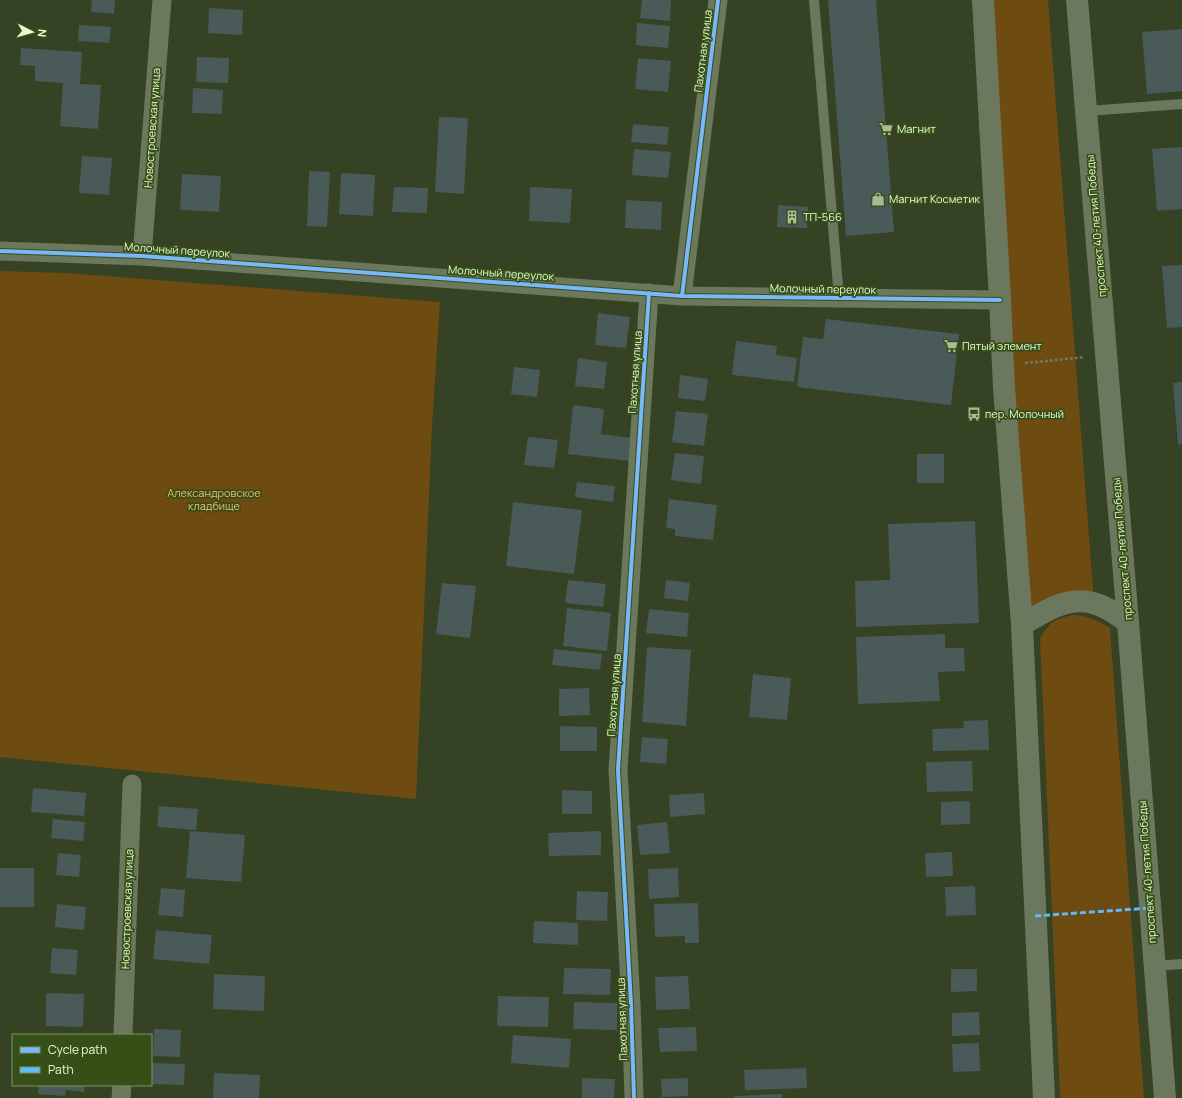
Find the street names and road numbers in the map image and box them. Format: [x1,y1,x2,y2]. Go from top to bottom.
street label: Пахотная улица [690,9,715,93]
street label: Новостроевская улица [140,67,163,188]
street label: проспект 40-летия Победы [1082,154,1109,298]
street label: Молочный переулок [123,238,231,261]
street label: Молочный переулок [447,261,555,284]
street label: Молочный переулок [770,280,877,297]
street label: Пахотная улица [624,330,645,414]
street label: проспект 40-летия Победы [1108,477,1135,621]
street label: Пахотная улица [603,653,624,737]
street label: проспект 40-летия Победы [1134,800,1159,944]
street label: Новостроевская улица [117,849,136,969]
street label: Пахотная улица [613,977,630,1061]

